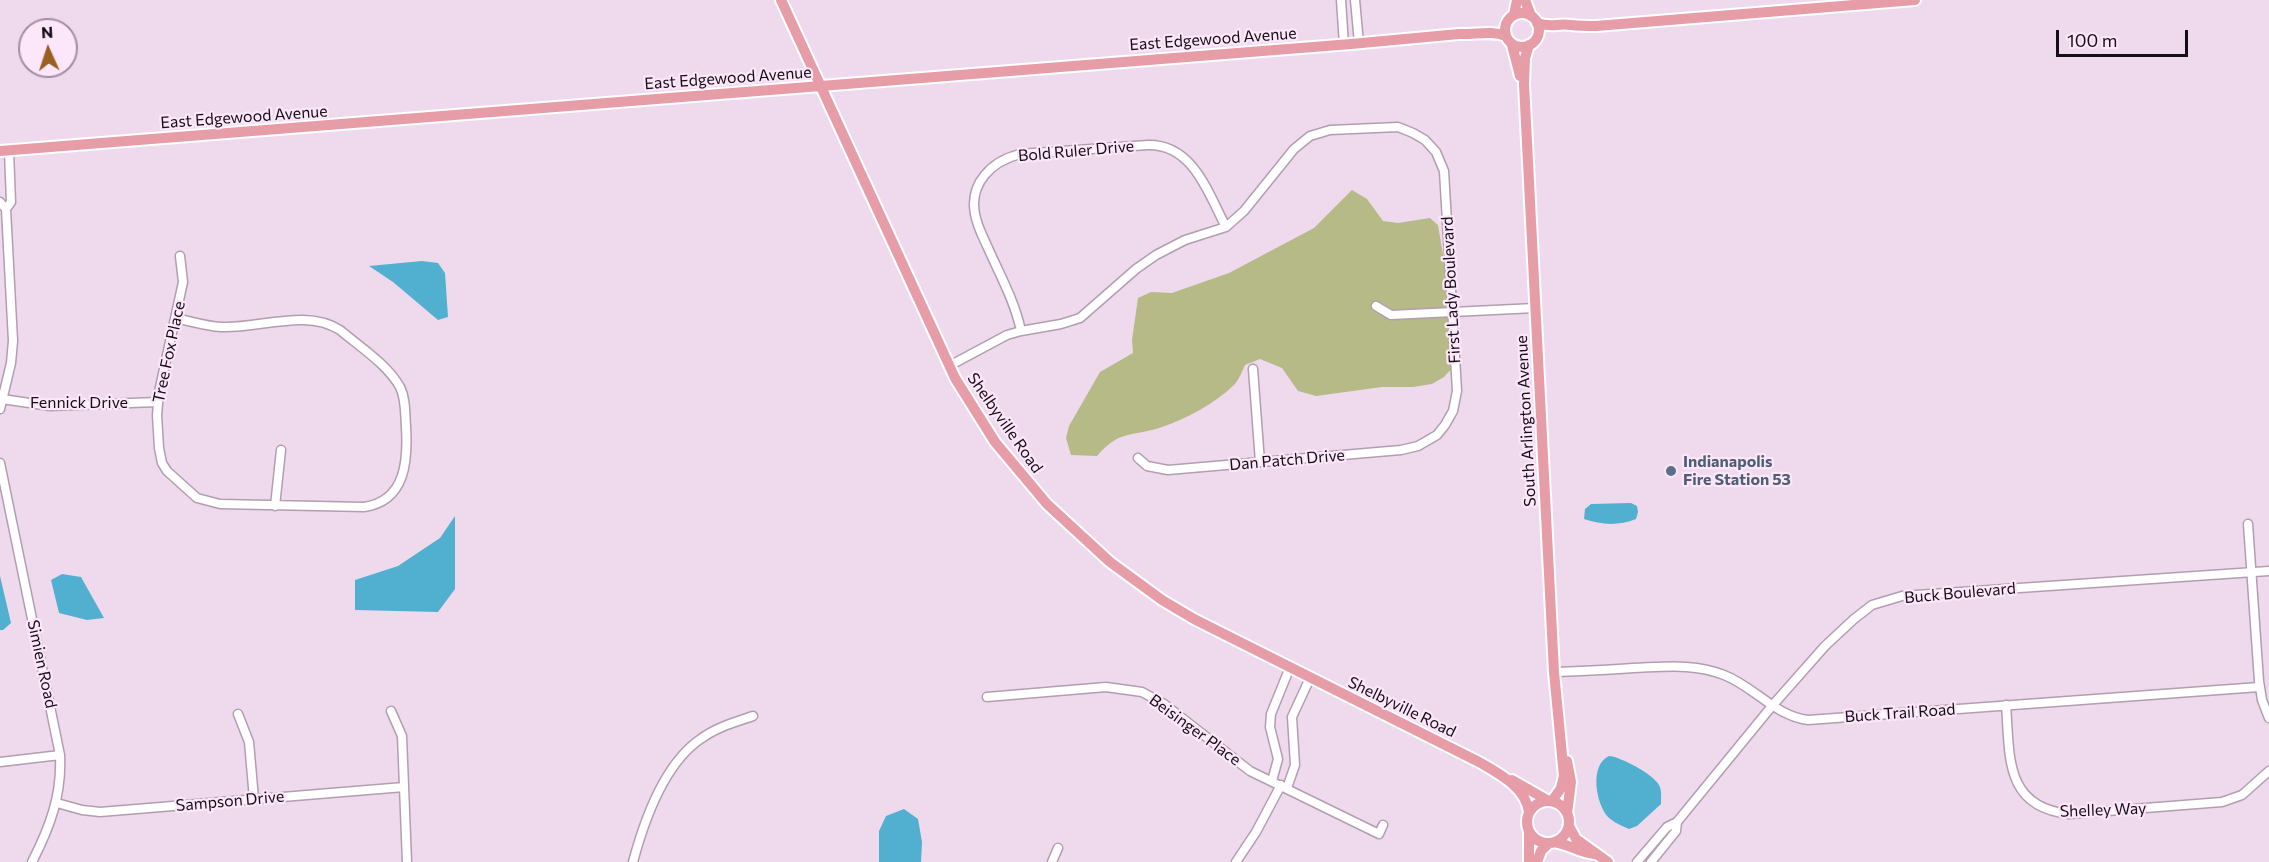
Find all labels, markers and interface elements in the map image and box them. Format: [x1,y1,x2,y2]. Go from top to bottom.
north arrow [18,18,78,78]
scale bar [2059,18,2191,56]
text: N [41,22,54,41]
street label: East Edgewood Avenue [1129,24,1297,54]
text: 100 m [2067,29,2117,51]
street label: East Edgewood Avenue [644,63,812,93]
street label: East Edgewood Avenue [160,102,328,132]
street label: Bold Ruler Drive [1017,136,1135,166]
street label: First Lady Boulevard [1438,216,1464,364]
street label: Tree Fox Place [149,299,189,405]
street label: South Arlington Avenue [1512,335,1540,507]
street label: Shelbyville Road [963,369,1047,477]
street label: Fennick Drive [30,393,128,413]
street label: Dan Patch Drive [1228,445,1346,475]
place label: Indianapolis Fire Station 53 [1683,452,1791,490]
marker: Indianapolis Fire Station 53 [1664,464,1678,478]
street label: Buck Boulevard [1903,579,2017,607]
street label: Simien Road [23,618,61,710]
street label: Shelbyville Road [1345,673,1459,741]
street label: Beisinger Place [1145,690,1245,770]
street label: Buck Trail Road [1844,700,1956,726]
street label: Sampson Drive [175,787,285,815]
street label: Shelley Way [2059,799,2147,821]

